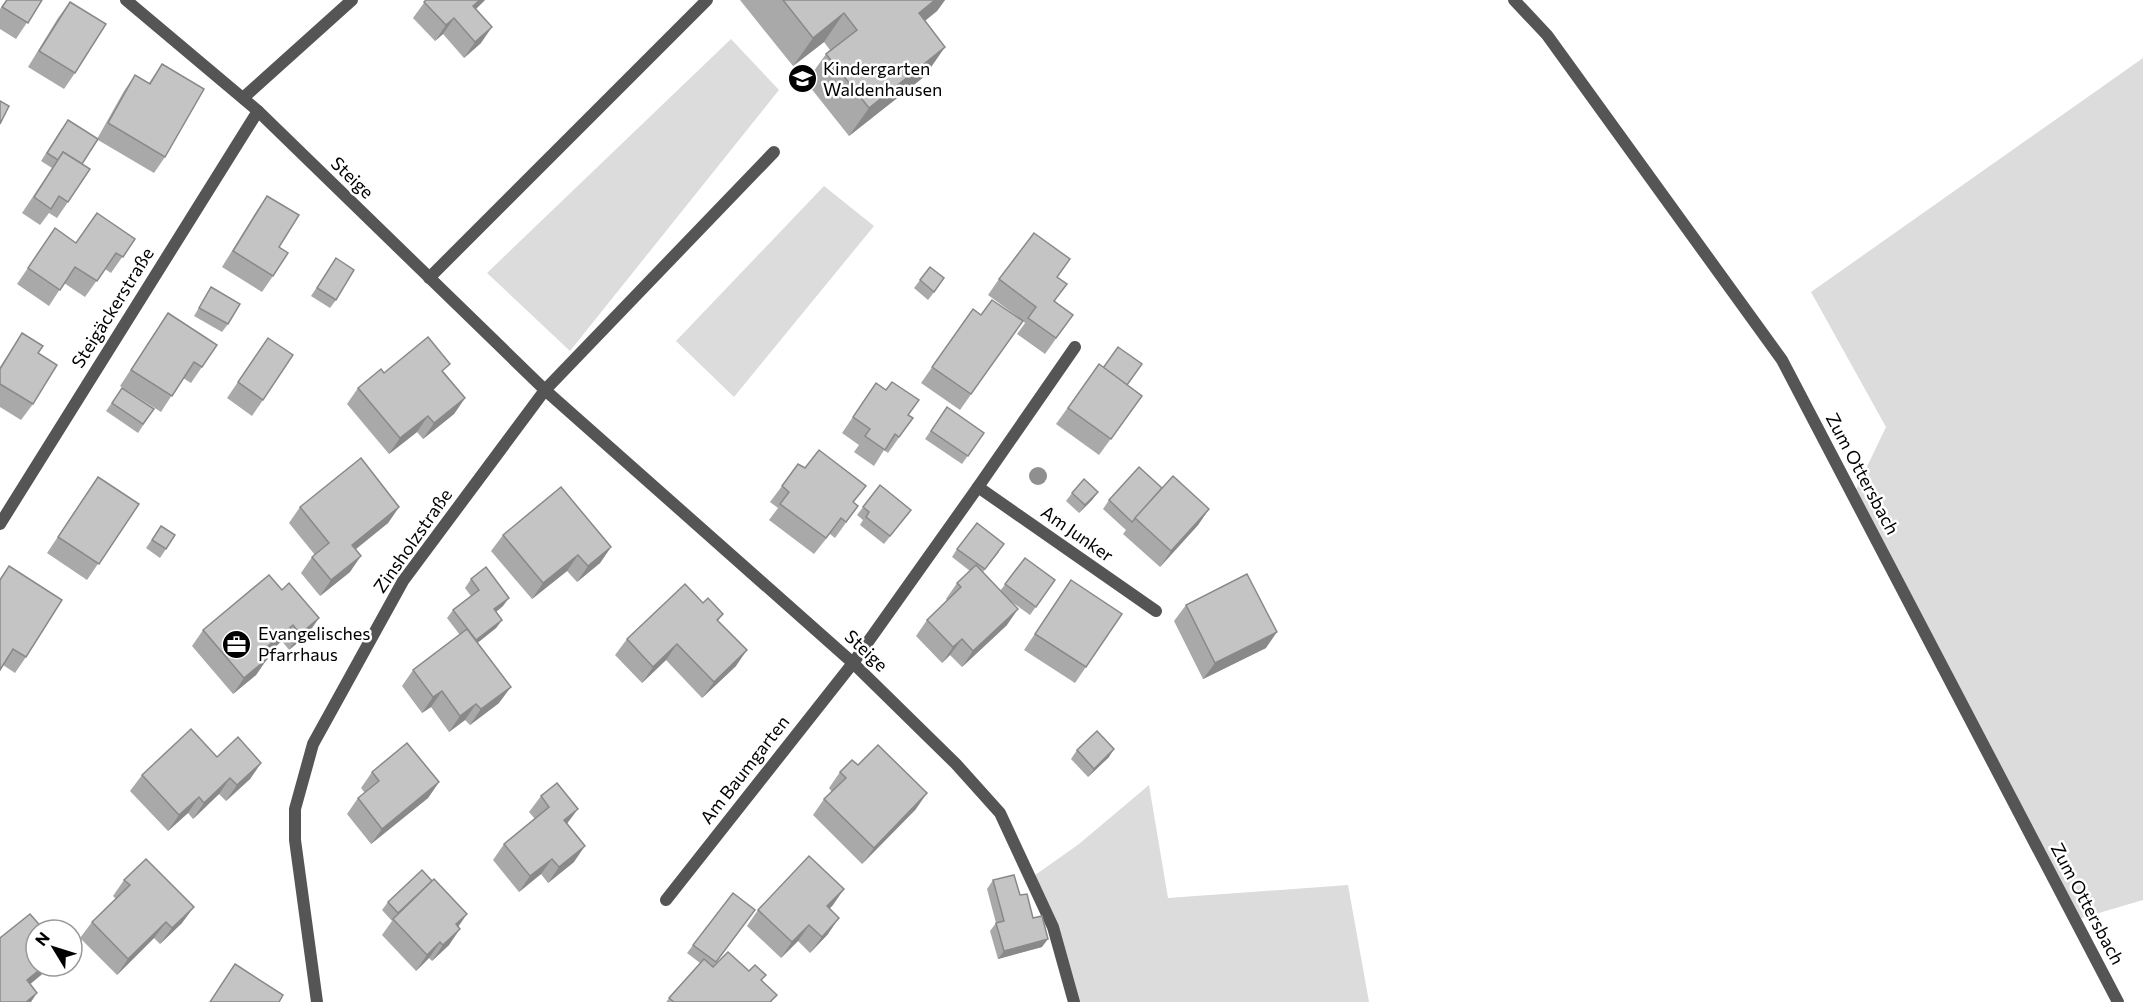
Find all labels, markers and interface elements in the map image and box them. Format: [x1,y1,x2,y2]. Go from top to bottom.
place label: Kindergarten Waldenhausen [823,57,942,100]
school or university icon: Kindergarten Waldenhausen [786,63,818,95]
street label: Steige [327,152,379,203]
street label: Steigäckerstraße [66,243,158,372]
street label: Zum Ottersbach [1822,409,1904,538]
street label: Zinsholzstraße [368,484,456,597]
street label: Am Junker [1037,500,1118,566]
place label: Evangelisches Pfarrhaus [258,622,371,665]
street label: Steige [841,625,893,676]
office icon: Evangelisches Pfarrhaus [221,628,253,660]
street label: Am Baumgarten [695,711,793,828]
street label: Zum Ottersbach [2047,839,2129,968]
north arrow [24,918,84,978]
text: N [31,928,53,949]

